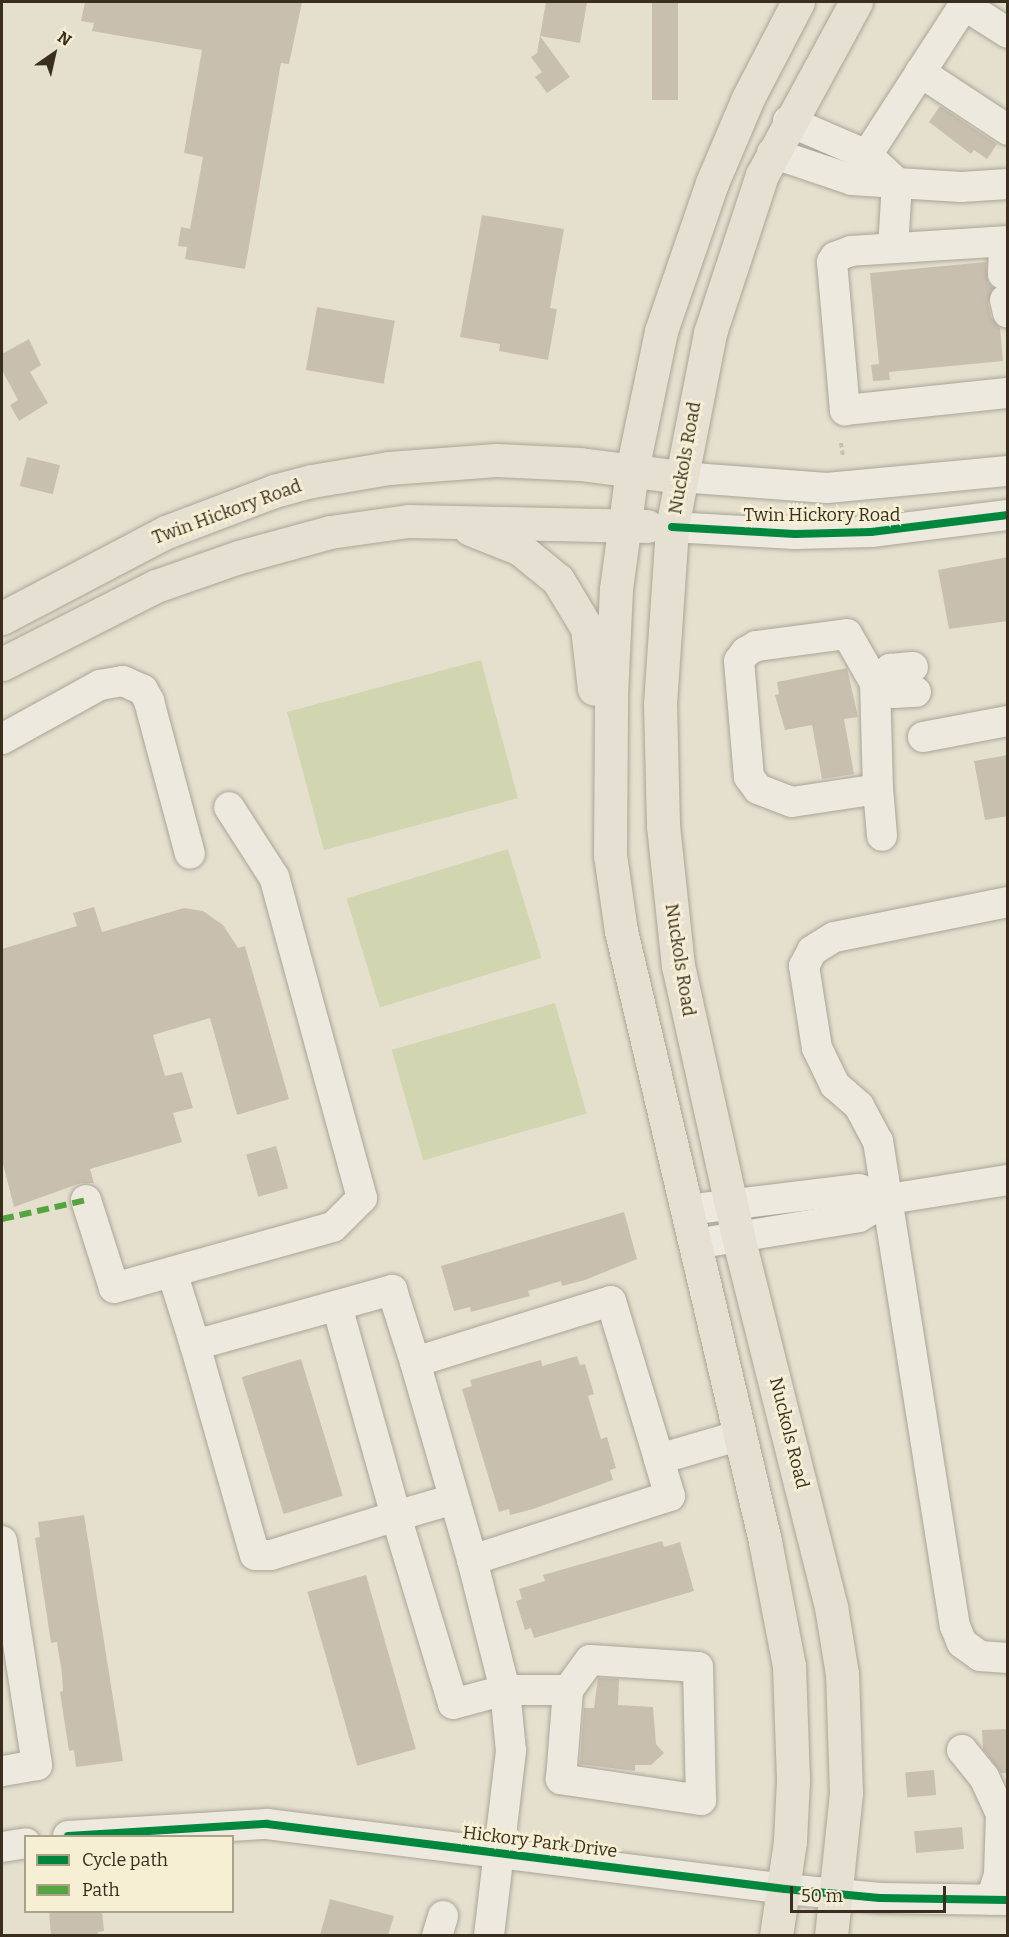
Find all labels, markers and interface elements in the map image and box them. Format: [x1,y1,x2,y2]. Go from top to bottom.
north arrow [24,24,84,84]
text: N [54,27,75,50]
street label: Nuckols Road [664,400,706,516]
street label: Twin Hickory Road [150,475,304,549]
street label: Twin Hickory Road [743,504,901,526]
street label: Nuckols Road [660,902,700,1018]
street label: Nuckols Road [765,1375,813,1491]
street label: Hickory Park Drive [461,1822,619,1862]
legend [24,1835,234,1913]
text: Cycle path [82,1849,168,1871]
scale bar [793,1874,949,1912]
text: Path [82,1879,120,1901]
text: 50 m [801,1885,843,1907]

